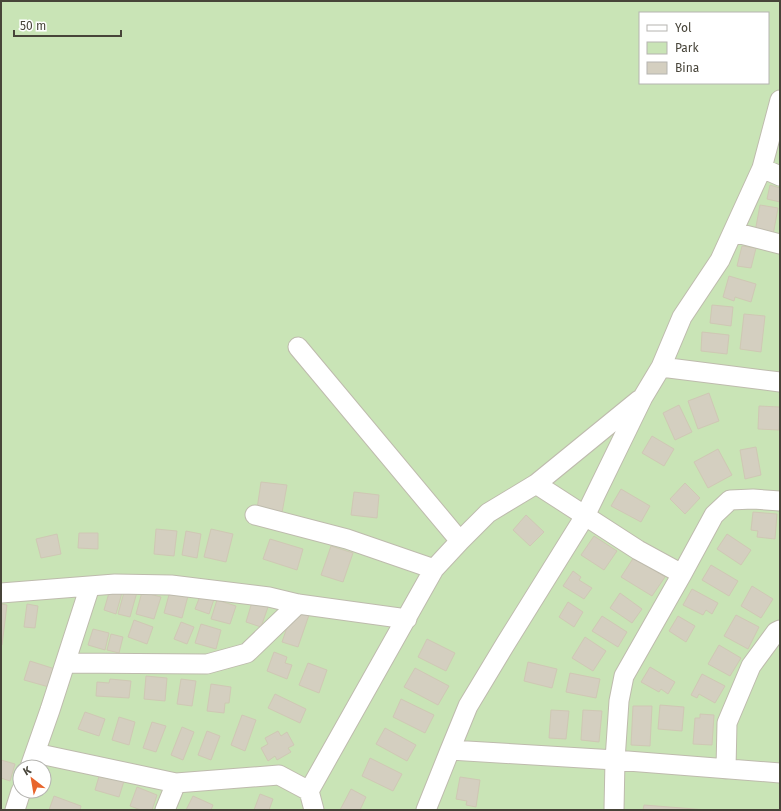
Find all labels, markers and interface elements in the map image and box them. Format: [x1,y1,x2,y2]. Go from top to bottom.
scale bar [14,12,121,38]
legend [639,12,769,84]
text: 50 m [20,19,46,33]
text: Yol [675,21,692,35]
text: Park [675,41,699,55]
text: Bina [675,61,699,75]
north arrow [12,759,52,799]
text: K [21,763,34,778]

